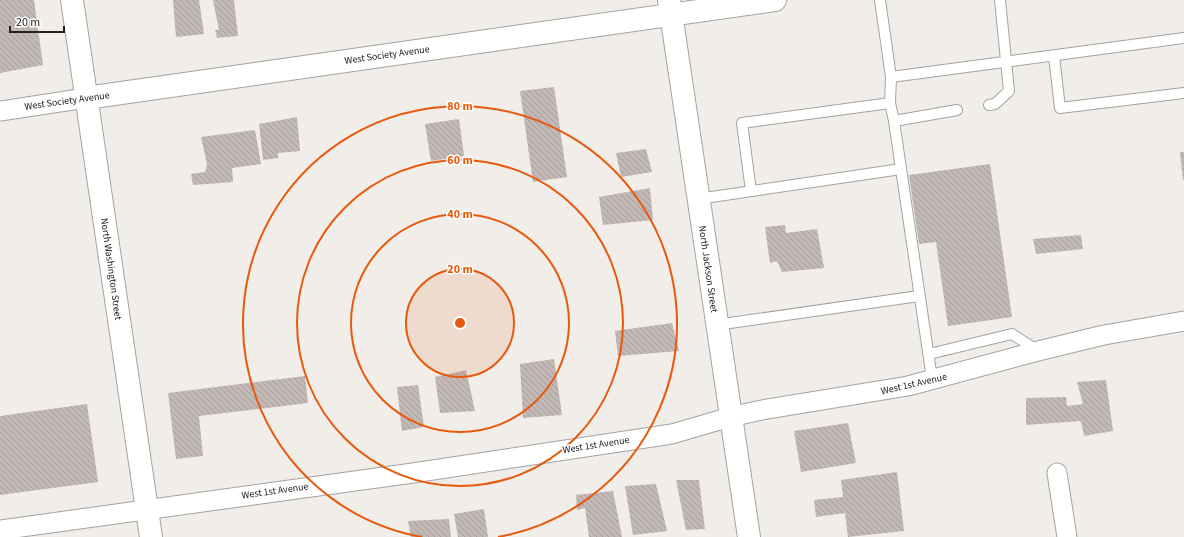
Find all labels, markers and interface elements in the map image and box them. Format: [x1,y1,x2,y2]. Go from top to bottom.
scale bar [10,8,64,34]
text: 20 m [16,14,40,31]
street label: West Society Avenue [344,42,430,68]
street label: West Society Avenue [24,88,110,114]
text: 80 m [447,98,473,115]
text: 60 m [447,152,473,169]
text: 40 m [447,206,473,223]
street label: North Washington Street [97,217,125,321]
street label: North Jackson Street [695,225,721,314]
text: 20 m [447,261,473,278]
centre of rings [453,316,467,330]
street label: West 1st Avenue [880,370,948,398]
street label: West 1st Avenue [562,433,630,457]
street label: West 1st Avenue [241,479,309,503]

